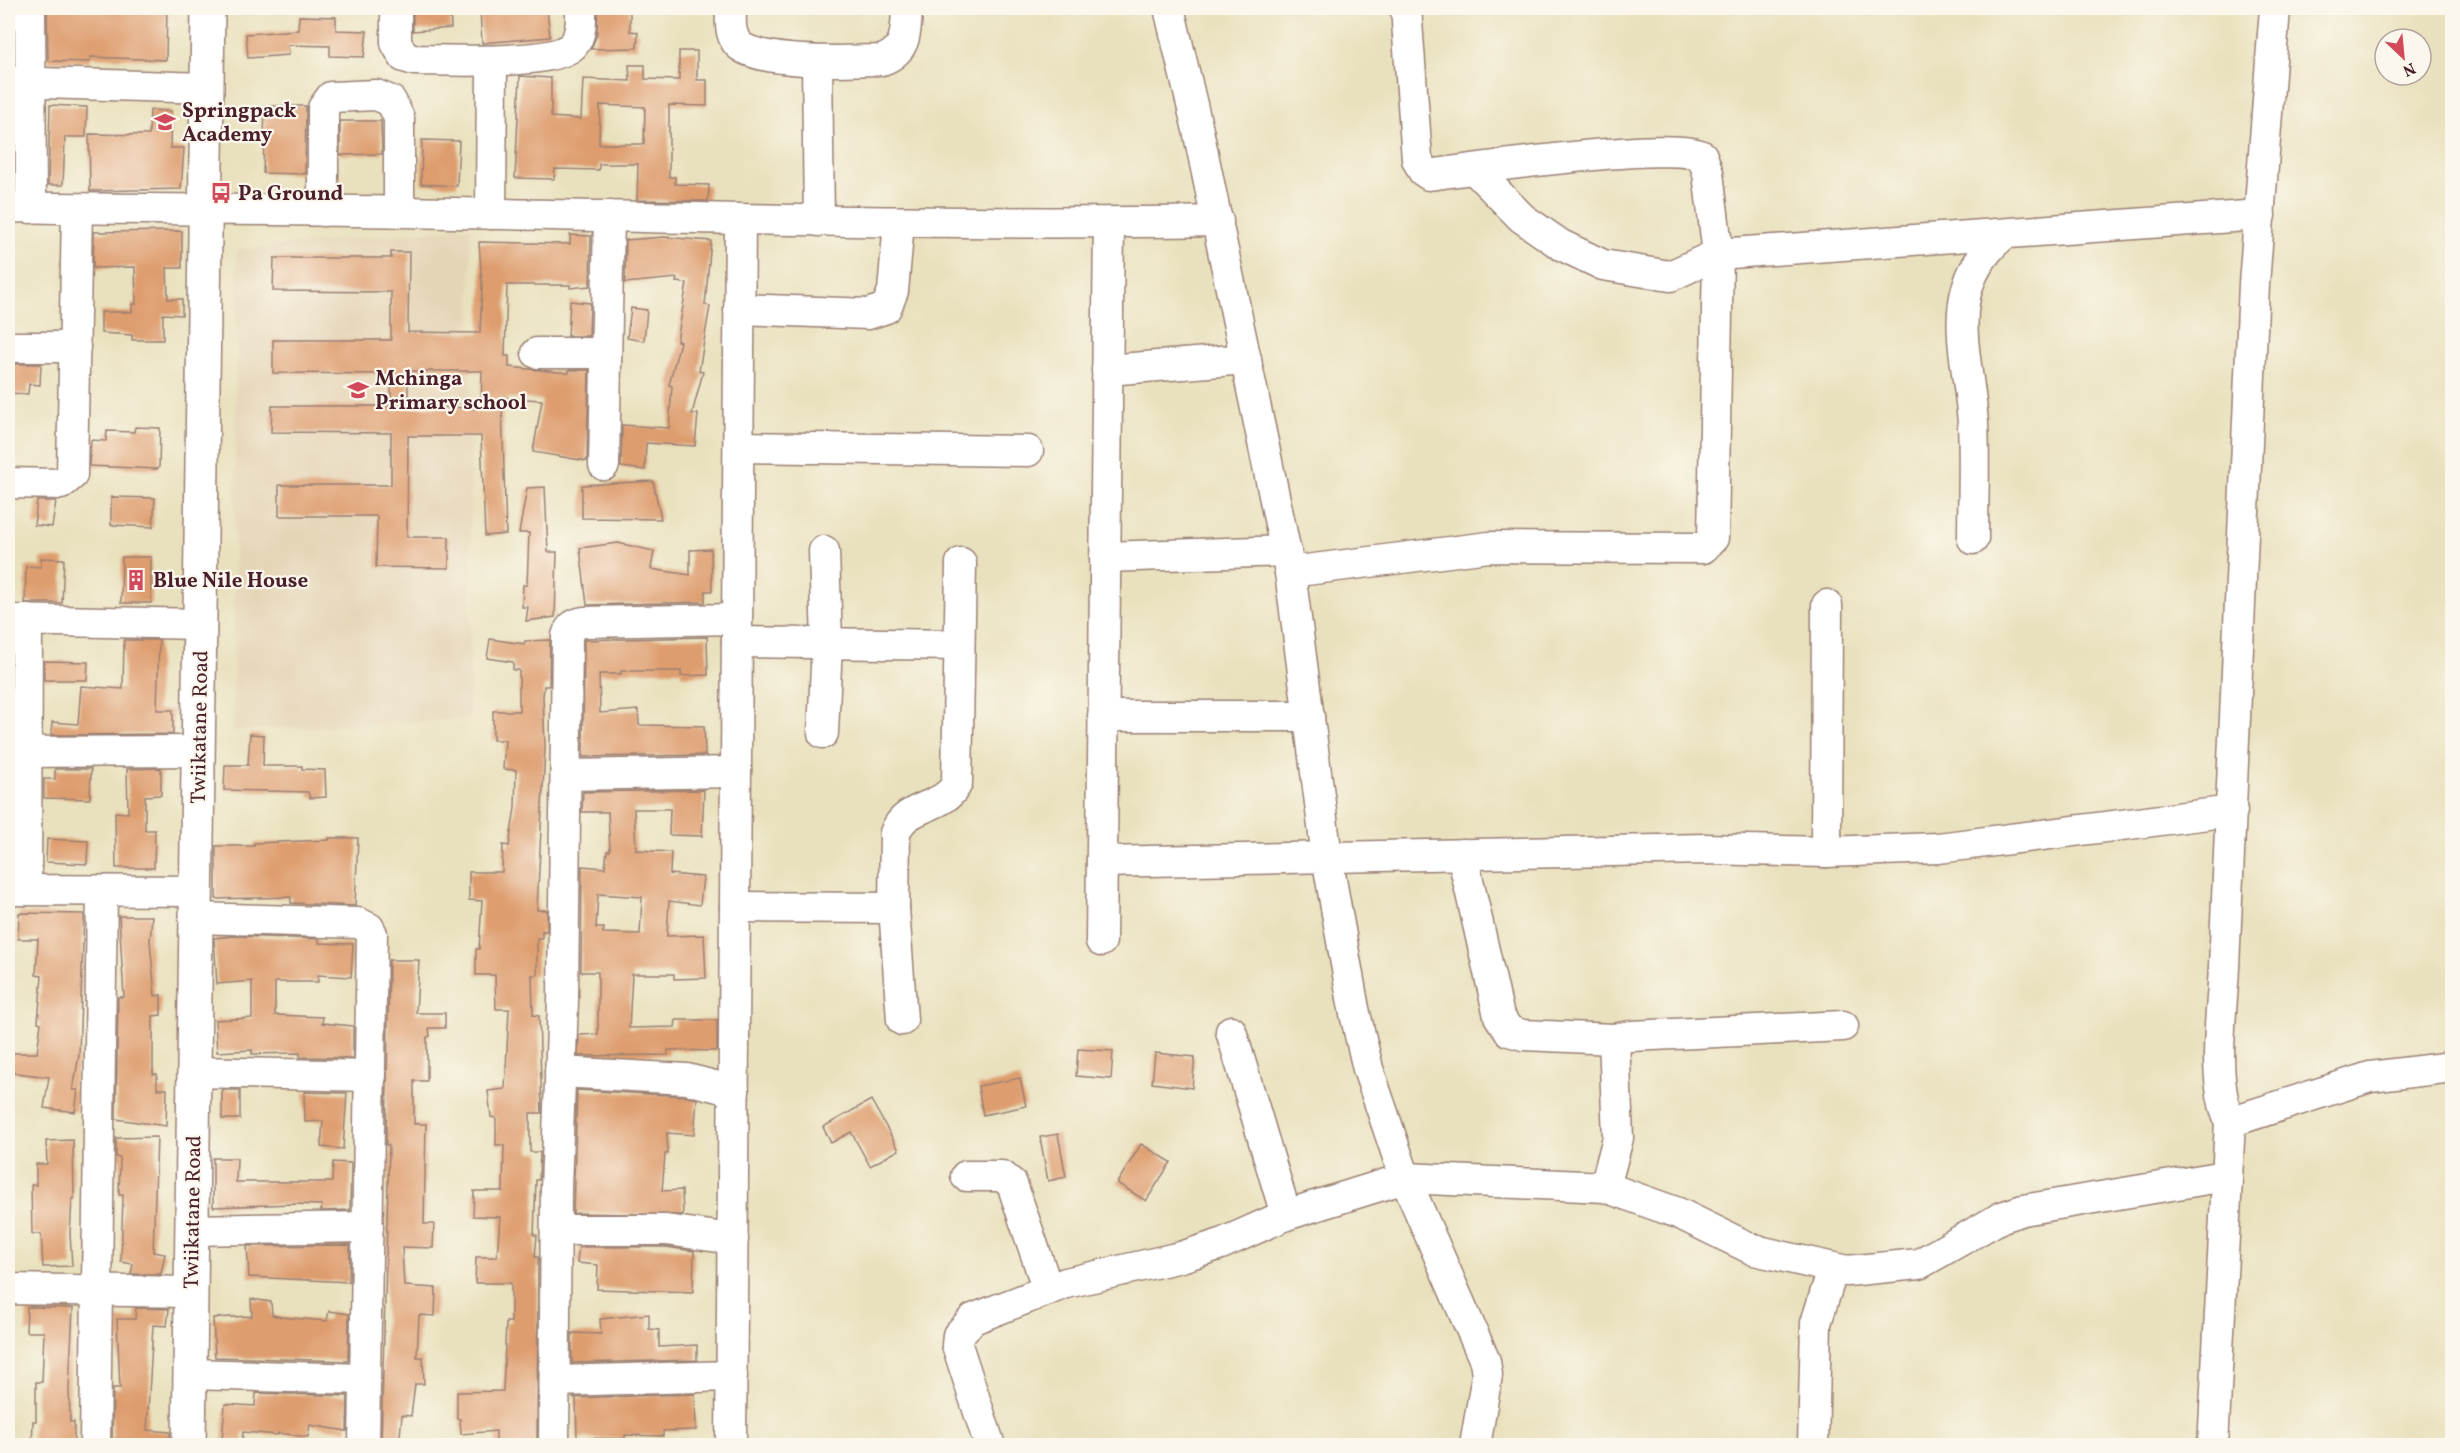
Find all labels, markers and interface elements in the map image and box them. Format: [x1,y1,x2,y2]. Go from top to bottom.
north arrow [2373,27,2433,87]
text: N [2398,56,2419,81]
place label: Springpack Academy [182,97,297,150]
school or university icon: Springpack Academy [153,110,177,134]
place label: Pa Ground [238,180,343,209]
bus stop icon: Pa Ground [209,181,233,205]
place label: Mchinga Primary school [375,365,527,418]
school or university icon: Mchinga Primary school [346,378,370,402]
place label: Blue Nile House [153,567,308,596]
building icon: Blue Nile House [124,568,148,592]
street label: Twiikatane Road [185,650,216,804]
street label: Twiikatane Road [178,1135,209,1289]

